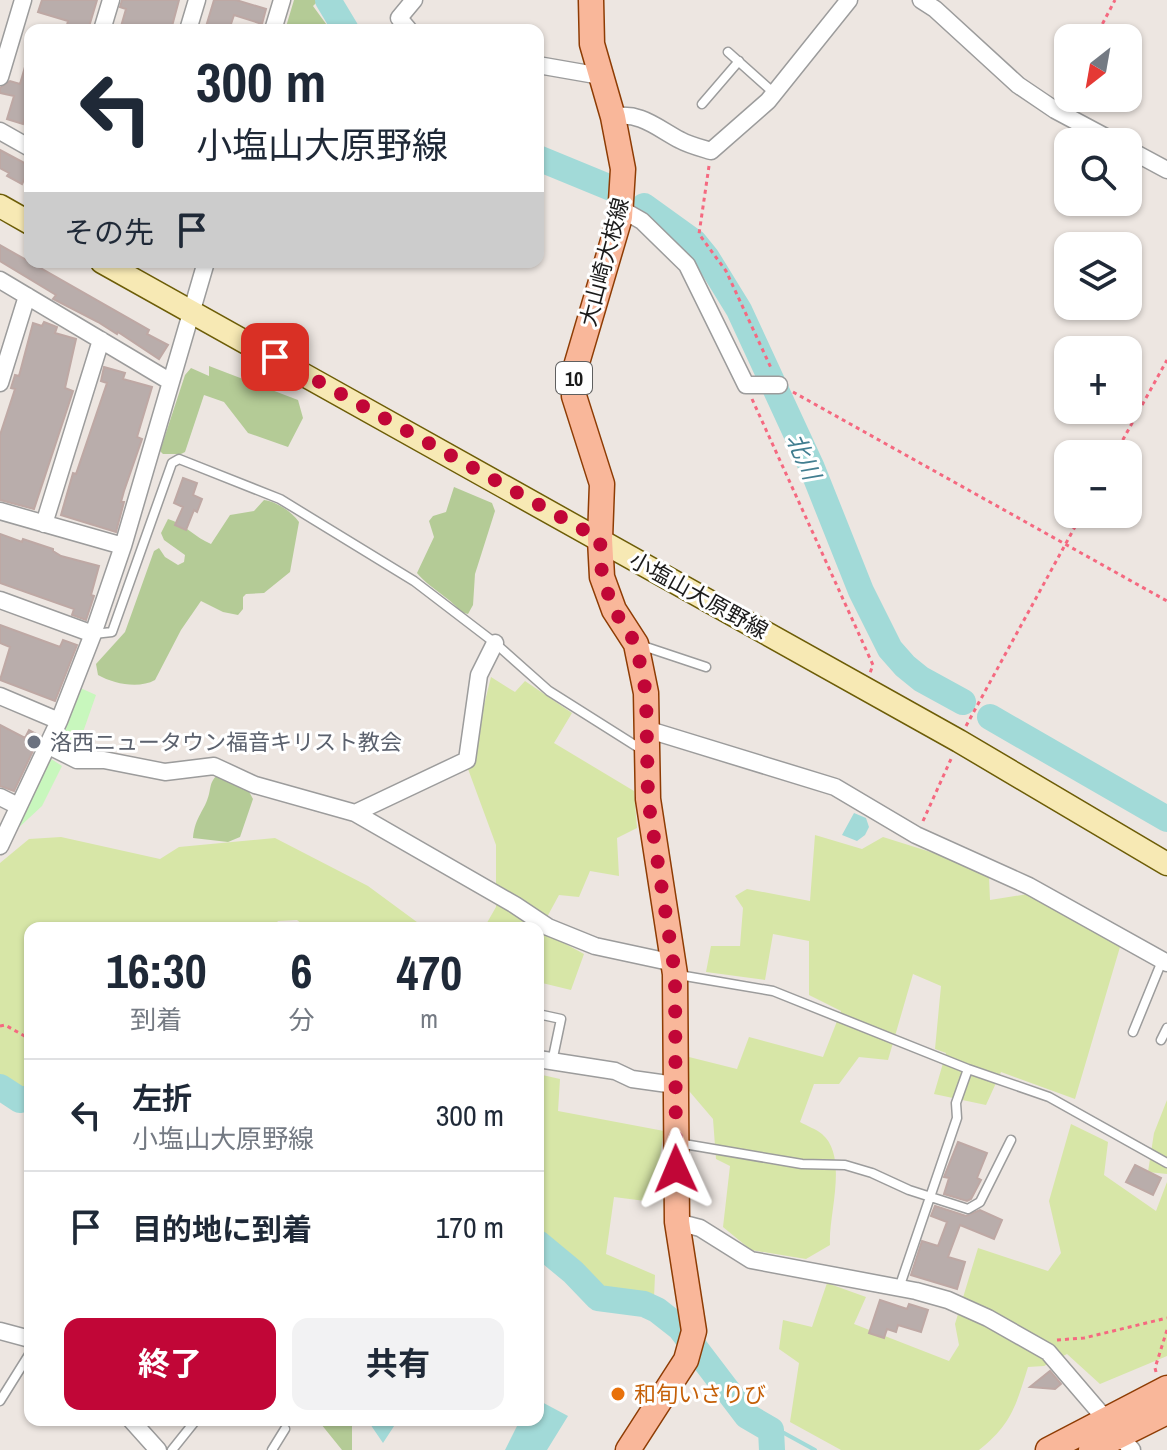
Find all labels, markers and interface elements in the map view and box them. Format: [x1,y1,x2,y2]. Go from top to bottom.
north arrow [1054,24,1142,112]
map controls [1054,24,1142,528]
text: 300 m [196,44,326,119]
icon: left [64,56,168,160]
text: 小塩山大原野線 [196,121,448,169]
button: search [1054,128,1142,216]
street label: 大山崎大枝線 [572,194,636,330]
icon: arrive [170,208,214,252]
text: その先 [64,212,154,252]
button: layers [1054,232,1142,320]
pin [241,323,309,391]
icon: arrive [253,335,297,379]
button: + [1054,336,1142,424]
road number: 10 [556,362,592,394]
water label: 北川 [780,428,830,487]
button: − [1054,440,1142,528]
street label: 小塩山大原野線 [624,545,774,645]
place label: 洛西ニュータウン福音キリスト教会 [50,727,402,757]
marker: 洛西ニュータウン福音キリスト教会 [25,733,43,751]
text: 16:30 [106,938,207,1003]
text: 6 [291,938,312,1003]
text: 470 [396,940,462,1005]
text: m [420,1001,438,1036]
text: 到着 [130,1002,182,1037]
text: 分 [288,1002,314,1037]
text: 左折 [132,1078,192,1118]
icon: left [64,1093,108,1137]
text: 300 m [436,1095,504,1135]
text: 小塩山大原野線 [132,1121,314,1156]
position arrow [634,1127,718,1211]
icon: arrive [64,1205,108,1249]
text: 170 m [436,1207,504,1247]
text: 目的地に到着 [132,1209,312,1249]
button: 終了 [64,1318,276,1410]
button: 共有 [292,1318,504,1410]
place label: 和旬いさりび [634,1379,766,1409]
marker: 和旬いさりび [609,1385,627,1403]

